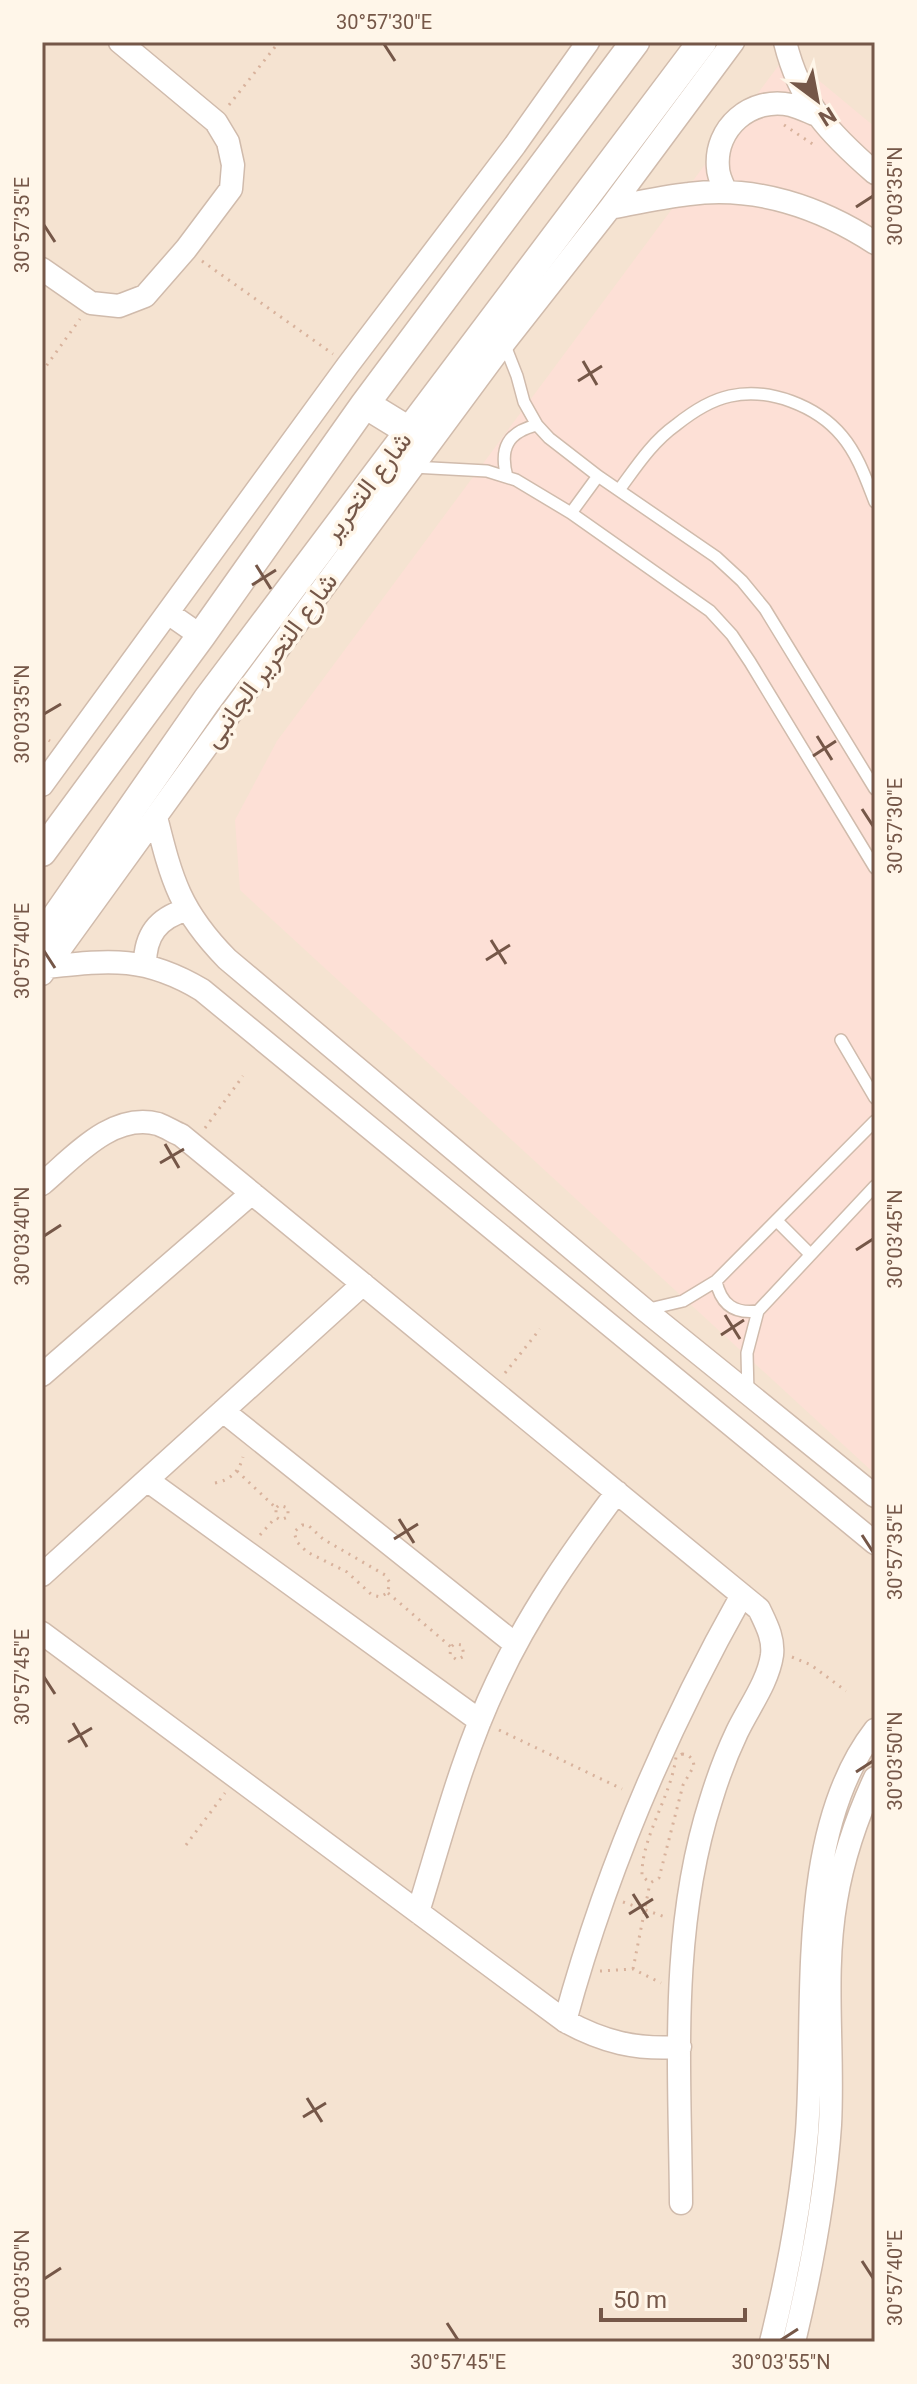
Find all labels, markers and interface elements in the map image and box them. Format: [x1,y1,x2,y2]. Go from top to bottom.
text: 30°57'30"E [336,10,432,34]
north arrow [777,60,857,140]
text: N [814,102,841,131]
text: 30°03'35"N [883,146,907,246]
text: 30°57'35"E [10,177,34,273]
street label: شارع التحرير [316,426,420,549]
street label: شارع التحرير الجانبى [197,567,346,755]
text: 30°03'35"N [10,664,34,764]
text: 30°57'30"E [883,778,907,874]
text: 30°57'40"E [10,903,34,999]
text: 30°03'40"N [10,1186,34,1286]
text: 30°03'45"N [883,1189,907,1289]
text: 30°57'35"E [883,1504,907,1600]
text: 30°57'45"E [10,1629,34,1725]
text: 30°03'50"N [883,1711,907,1811]
text: 30°03'50"N [10,2229,34,2329]
text: 30°57'40"E [883,2230,907,2326]
scale bar [601,2272,745,2322]
text: 50 m [613,2286,667,2314]
text: 30°57'45"E [410,2350,506,2374]
text: 30°03'55"N [731,2350,831,2374]

